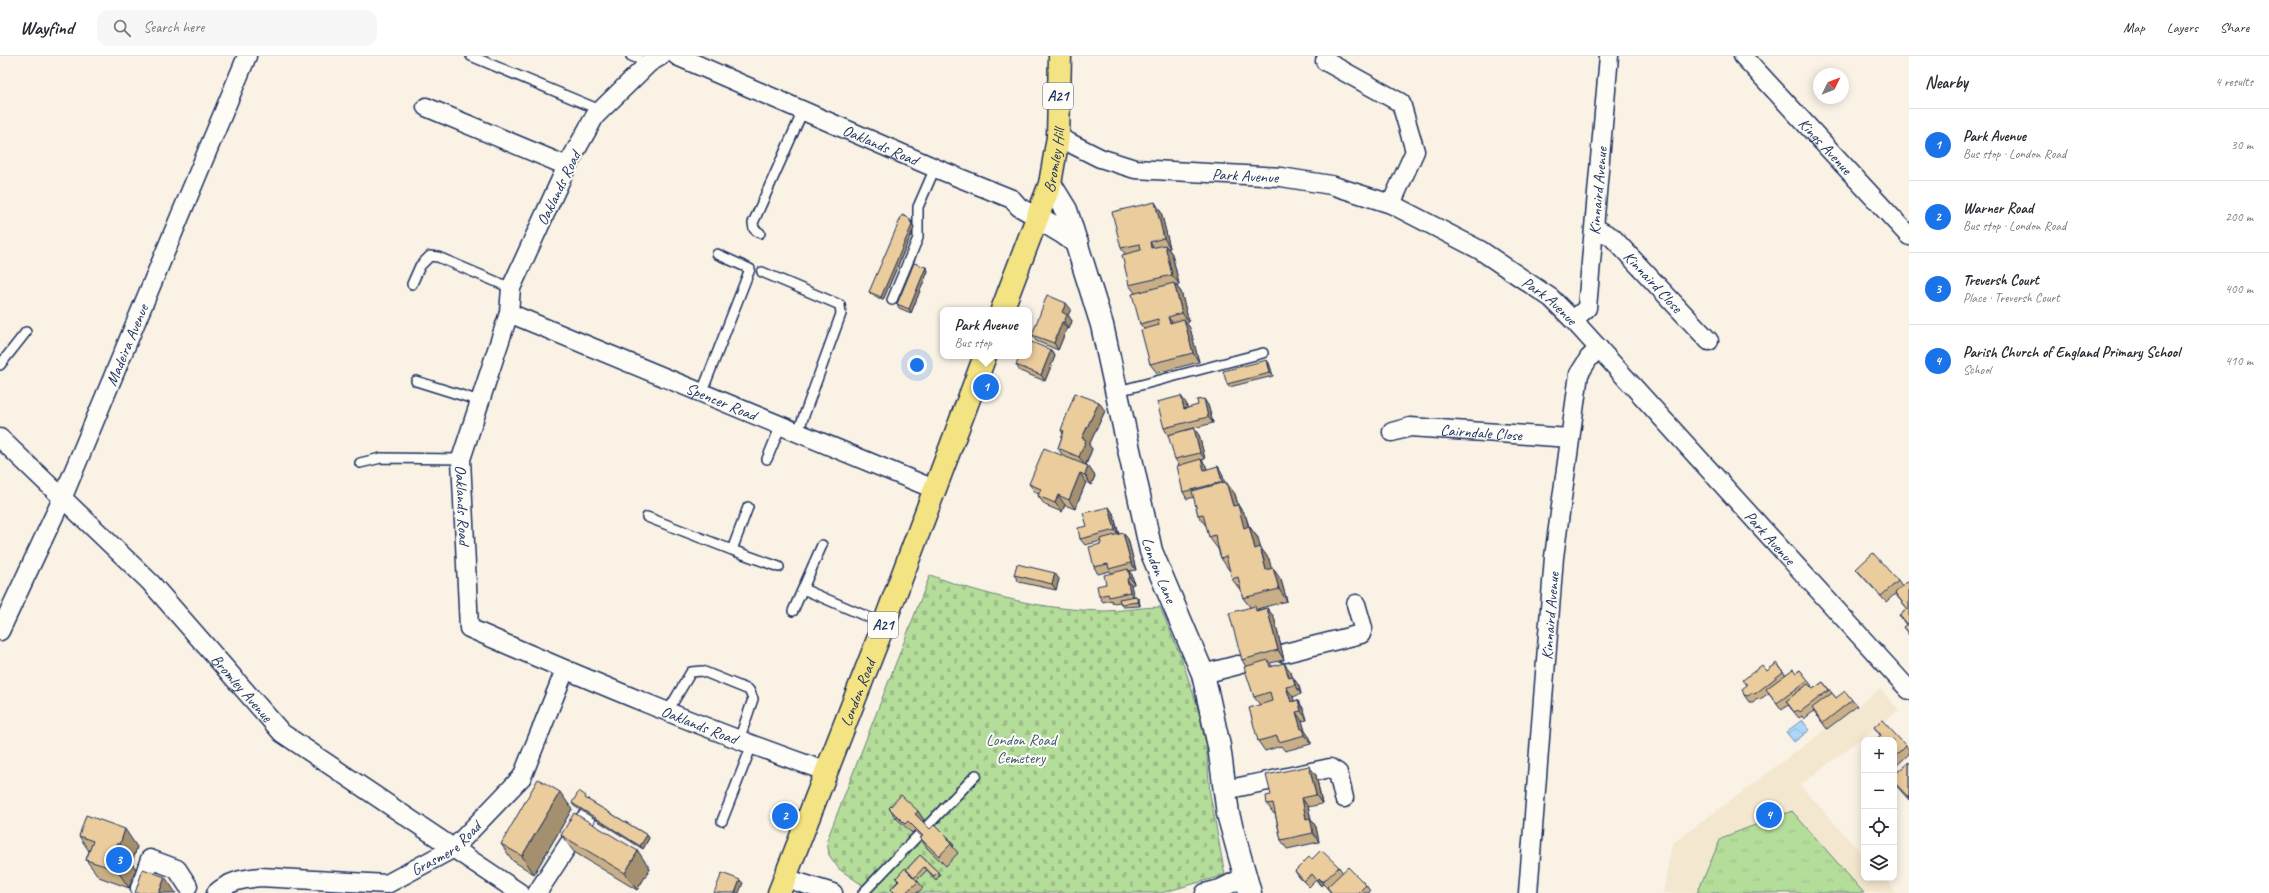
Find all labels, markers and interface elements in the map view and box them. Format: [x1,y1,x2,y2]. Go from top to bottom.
search box [97,10,377,46]
text: Wayfind [20,16,73,40]
icon: search [111,17,133,39]
text: Search here [143,18,204,37]
text: Map [2123,19,2145,36]
text: Layers [2167,19,2198,36]
text: Share [2220,19,2249,36]
north arrow [1813,68,1849,104]
text: Nearby [1925,72,1968,93]
text: 4 results [2215,74,2253,90]
road number: A21 [1043,83,1073,109]
street label: Kings Avenue [1794,114,1857,180]
street label: Oaklands Road [839,120,923,172]
street label: Bromley Hill [1039,125,1069,195]
text: Park Avenue [1963,127,2026,146]
text: 1 [1935,137,1941,153]
text: 30 m [2231,137,2253,153]
street label: Kinnaird Avenue [1584,145,1612,236]
street label: Oaklands Road [532,146,587,229]
text: Bus stop · London Road [1963,146,2066,162]
street label: Park Avenue [1212,164,1281,188]
text: Warner Road [1963,199,2033,218]
text: 2 [1935,209,1941,225]
text: 200 m [2225,209,2253,225]
text: Bus stop · London Road [1963,218,2066,234]
street label: Kinnaird Close [1619,247,1688,319]
text: Treversh Court [1963,271,2039,290]
street label: Park Avenue [1518,272,1583,331]
text: 3 [1935,281,1941,297]
text: 400 m [2225,281,2253,297]
text: Place · Treversh Court [1963,290,2060,306]
street label: Madeira Avenue [101,300,154,389]
popup [940,307,1032,359]
text: Park Avenue [955,316,1017,335]
text: Bus stop [955,335,992,351]
text: Parish Church of England Primary School [1963,343,2180,362]
text: 4 [1935,353,1941,369]
text: 410 m [2225,353,2253,369]
your location [907,355,927,375]
text: School [1963,362,1991,378]
pin: 1 [973,372,999,402]
street label: Spencer Road [683,378,762,426]
street label: Cairndale Close [1440,420,1524,446]
street label: Oaklands Road [450,465,474,548]
street label: Park Avenue [1740,507,1800,571]
street label: London Lane [1137,536,1181,608]
street label: Kinnaird Avenue [1537,570,1564,660]
road number: A21 [868,612,898,638]
street label: Bromley Avenue [206,650,278,728]
street label: London Road [836,654,881,729]
street label: Oaklands Road [658,701,743,750]
park label: London Road Cemetery [986,730,1059,768]
map controls [1861,737,1897,881]
button: + [1861,737,1897,773]
button: − [1861,773,1897,809]
pin: 4 [1756,800,1782,830]
pin: 2 [772,801,798,831]
button: locate [1861,809,1897,845]
street label: Grasmere Road [408,815,487,880]
pin: 3 [106,845,132,875]
button: layers [1861,845,1897,881]

